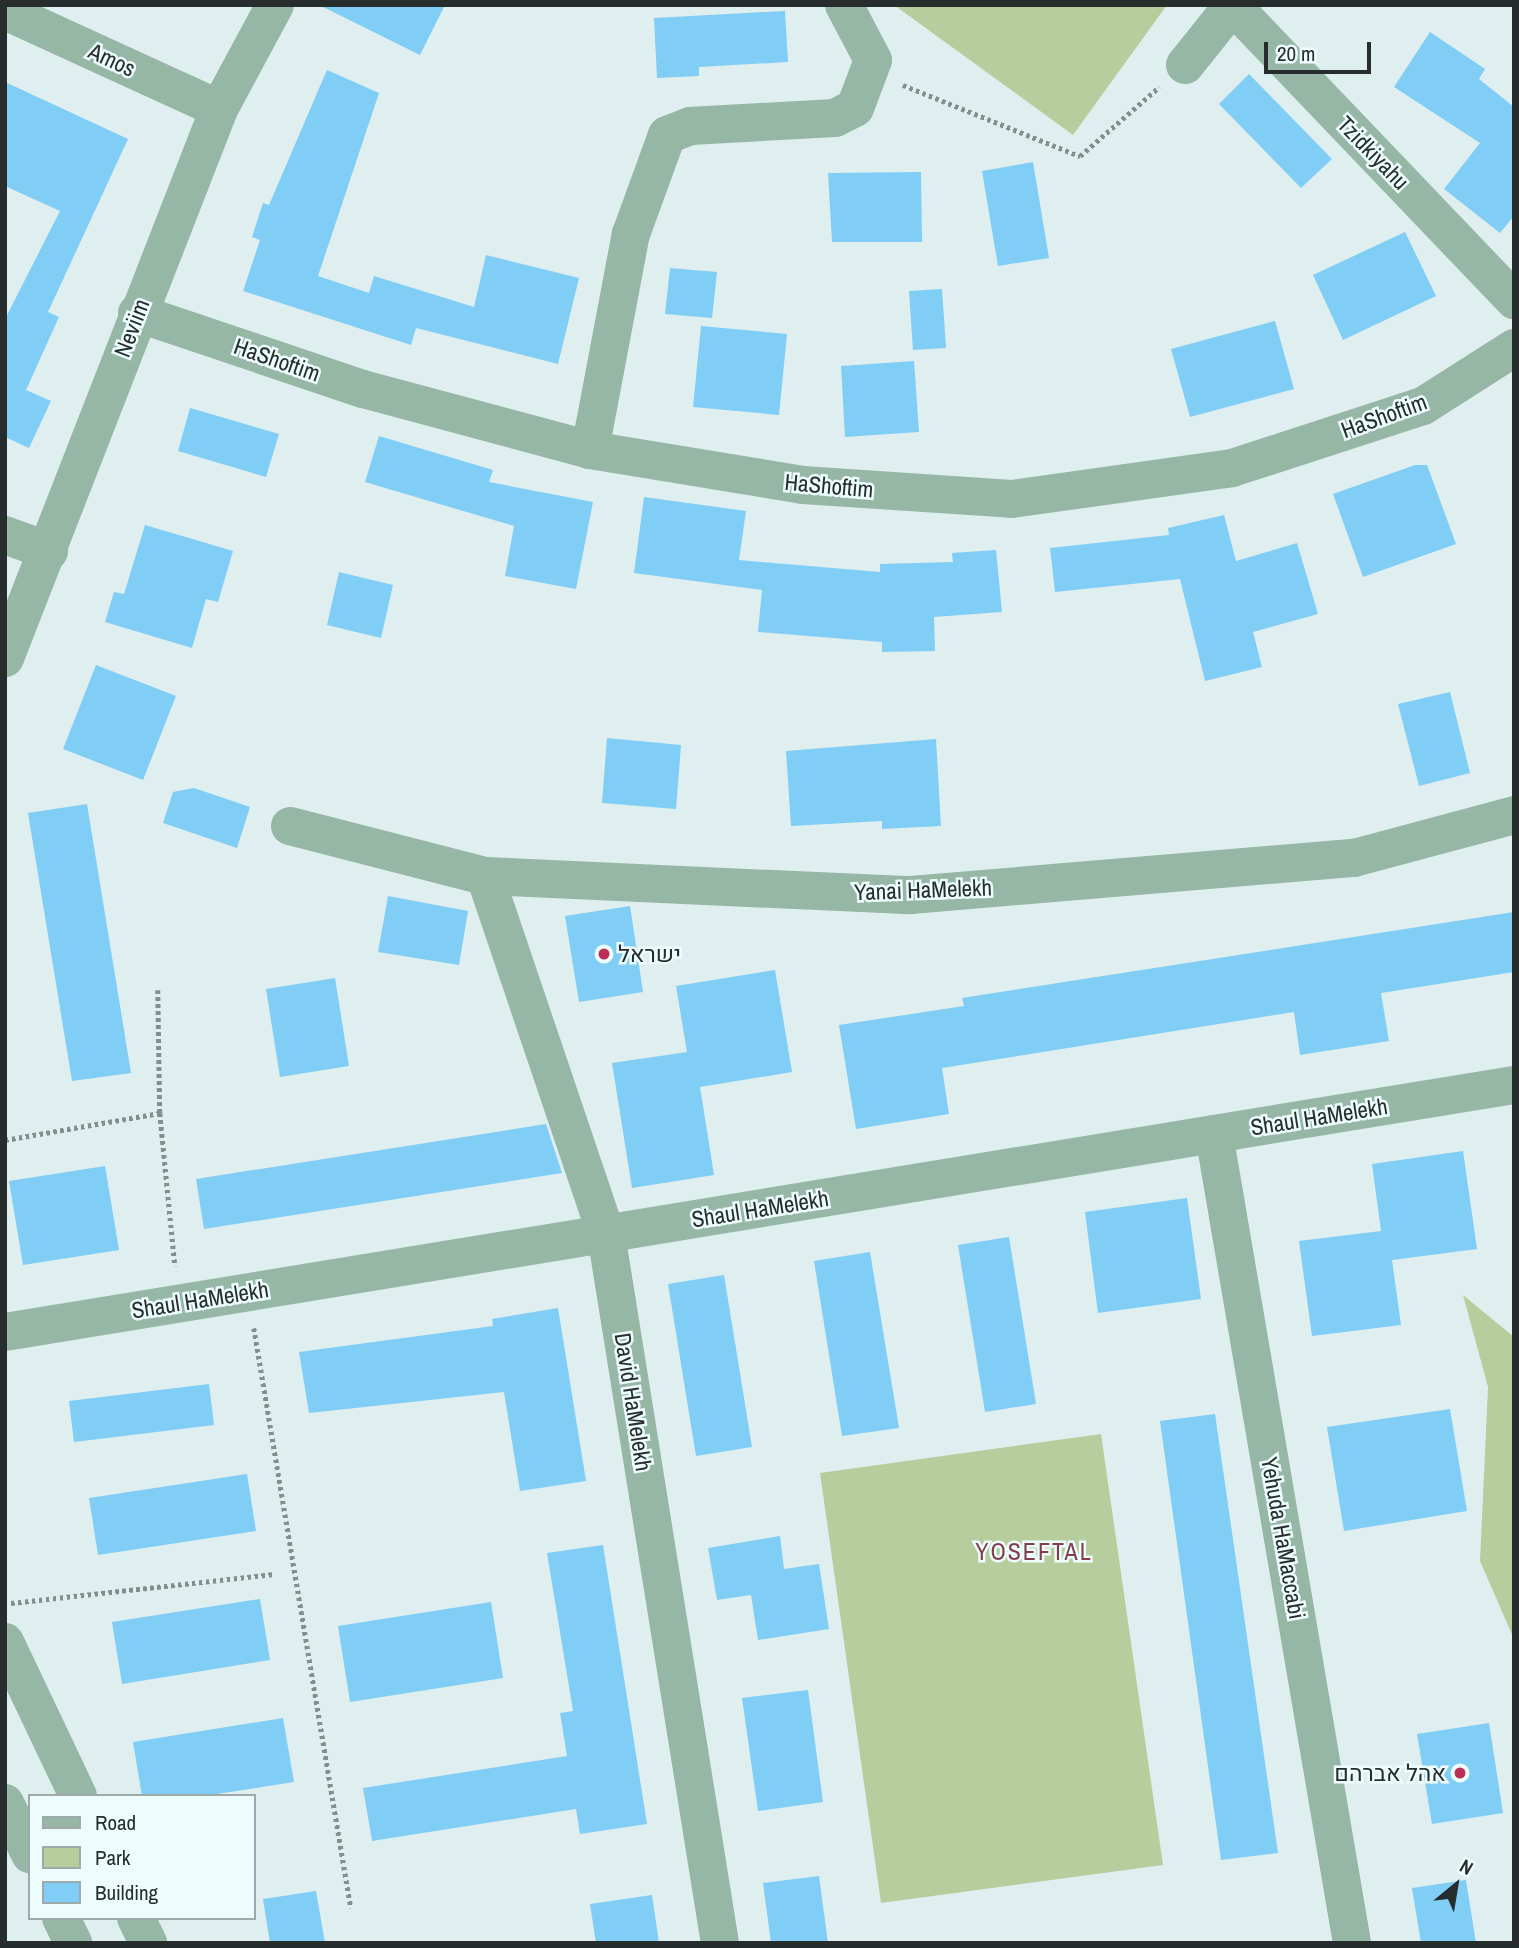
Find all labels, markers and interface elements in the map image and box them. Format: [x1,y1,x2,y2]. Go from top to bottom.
scale bar [1267,28,1374,72]
street label: Amos [84,37,140,83]
text: 20 m [1277,39,1315,68]
street label: Tzidkiyahu [1331,111,1415,195]
street label: Neviim [108,295,156,361]
street label: HaShoftim [230,332,324,388]
street label: HaShoftim [1337,388,1431,444]
street label: HaShoftim [783,468,875,504]
street label: Yanai HaMelekh [854,874,992,906]
place label: ישראל [618,940,681,968]
marker: ישראל [596,946,612,962]
street label: Shaul HaMelekh [1249,1093,1389,1141]
street label: Shaul HaMelekh [690,1185,830,1233]
street label: Shaul HaMelekh [130,1276,270,1324]
street label: David HaMelekh [608,1331,658,1473]
street label: Yehuda HaMaccabi [1255,1455,1311,1621]
district label: YOSEFTAL [976,1538,1092,1566]
place label: אהל אברהם [1334,1759,1446,1787]
marker: אהל אברהם [1452,1765,1468,1781]
legend [28,1794,256,1920]
text: Road [95,1808,136,1837]
text: Park [95,1843,130,1872]
north arrow [1421,1850,1491,1920]
text: N [1455,1853,1478,1881]
text: Building [95,1878,158,1907]

